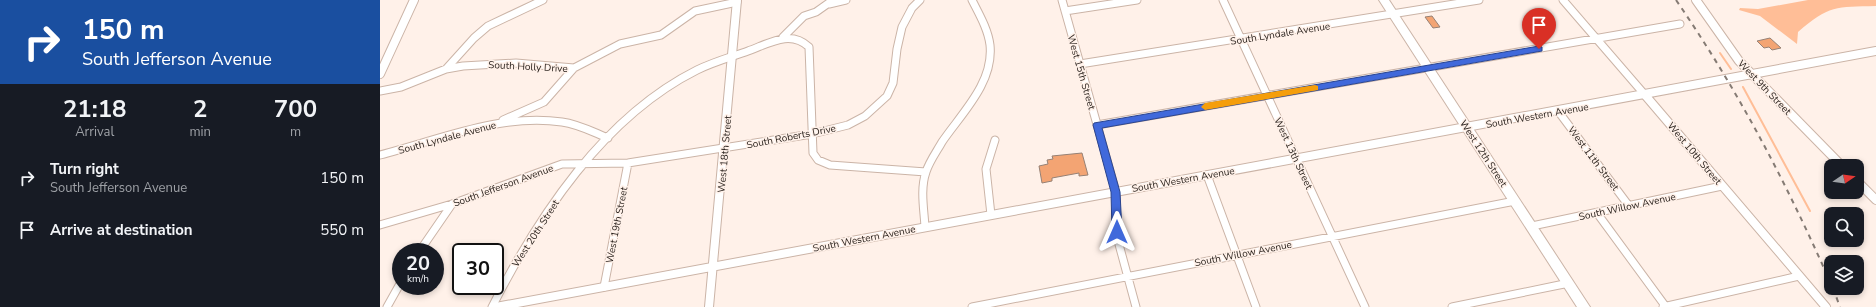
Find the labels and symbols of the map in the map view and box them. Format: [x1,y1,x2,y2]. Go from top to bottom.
pin [1522,8,1556,49]
street label: South Lyndale Avenue [1229,19,1331,49]
street label: West 15th Street [1064,33,1099,112]
street label: West 9th Street [1734,57,1795,119]
street label: South Holly Drive [488,58,568,76]
street label: South Western Avenue [1485,100,1590,132]
street label: West 18th Street [715,114,735,193]
street label: West 13th Street [1270,115,1316,192]
street label: West 12th Street [1456,117,1510,190]
street label: South Lyndale Avenue [397,118,498,158]
street label: West 10th Street [1664,119,1725,188]
street label: South Roberts Drive [745,121,837,153]
street label: West 11th Street [1564,123,1622,194]
north arrow [1824,159,1864,199]
street label: South Jefferson Avenue [451,161,555,211]
street label: South Western Avenue [1131,164,1236,196]
street label: West 19th Street [603,185,631,265]
street label: South Willow Avenue [1577,190,1677,224]
street label: West 20th Street [509,197,563,270]
position arrow [1096,211,1138,253]
street label: South Western Avenue [812,222,917,256]
street label: South Willow Avenue [1193,238,1293,270]
speed limit sign: 30 [452,243,504,295]

